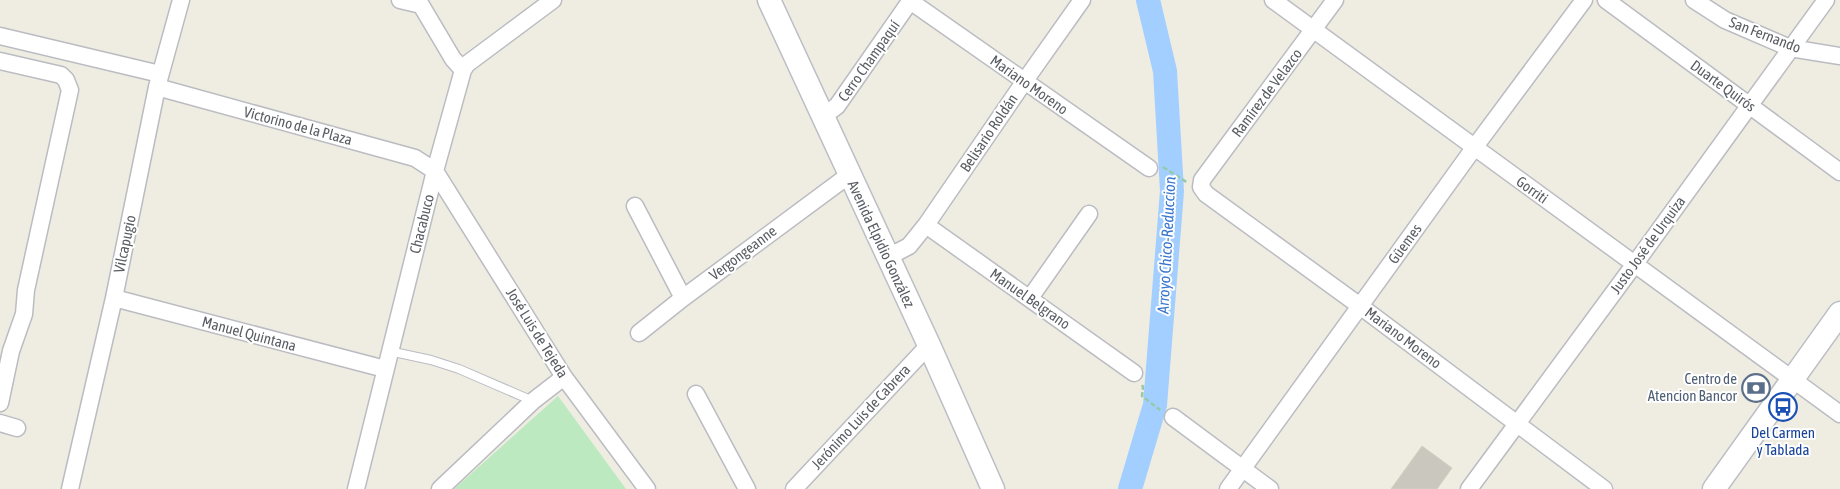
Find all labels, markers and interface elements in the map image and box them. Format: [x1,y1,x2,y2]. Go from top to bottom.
street label: San Fernando [1727,13,1803,56]
street label: Cerro Champaquí [834,16,903,105]
street label: Ramírez de Velazco [1228,45,1305,140]
street label: Mariano Moreno [987,52,1071,118]
street label: Duarte Quirós [1687,56,1759,115]
street label: Belisario Roldán [956,91,1021,175]
street label: Victorino de la Plaza [242,103,354,148]
street label: Gorriti [1513,172,1551,207]
water label: Arroyo Chico-Reduccion [1153,176,1180,315]
street label: Avenida Elpidio González [845,178,919,311]
street label: Chacabuco [406,192,437,255]
street label: Justo José de Urquiza [1607,193,1689,297]
street label: Vilcapugio [110,214,139,274]
street label: Güemes [1385,221,1425,267]
street label: Vergongeanne [706,222,780,283]
street label: Manuel Belgrano [987,265,1074,332]
street label: José Luis de Tejeda [503,285,572,381]
street label: Mariano Moreno [1362,303,1445,372]
street label: Manuel Quintana [200,313,298,354]
street label: Jerónimo Luis de Cabrera [808,361,913,472]
place label: Centro de Atencion Bancor [1648,370,1738,404]
bank icon: Centro de Atencion Bancor [1741,373,1771,403]
bus stop icon: Del Carmen y Tablada [1768,392,1798,422]
place label: Del Carmen y Tablada [1751,424,1815,458]

